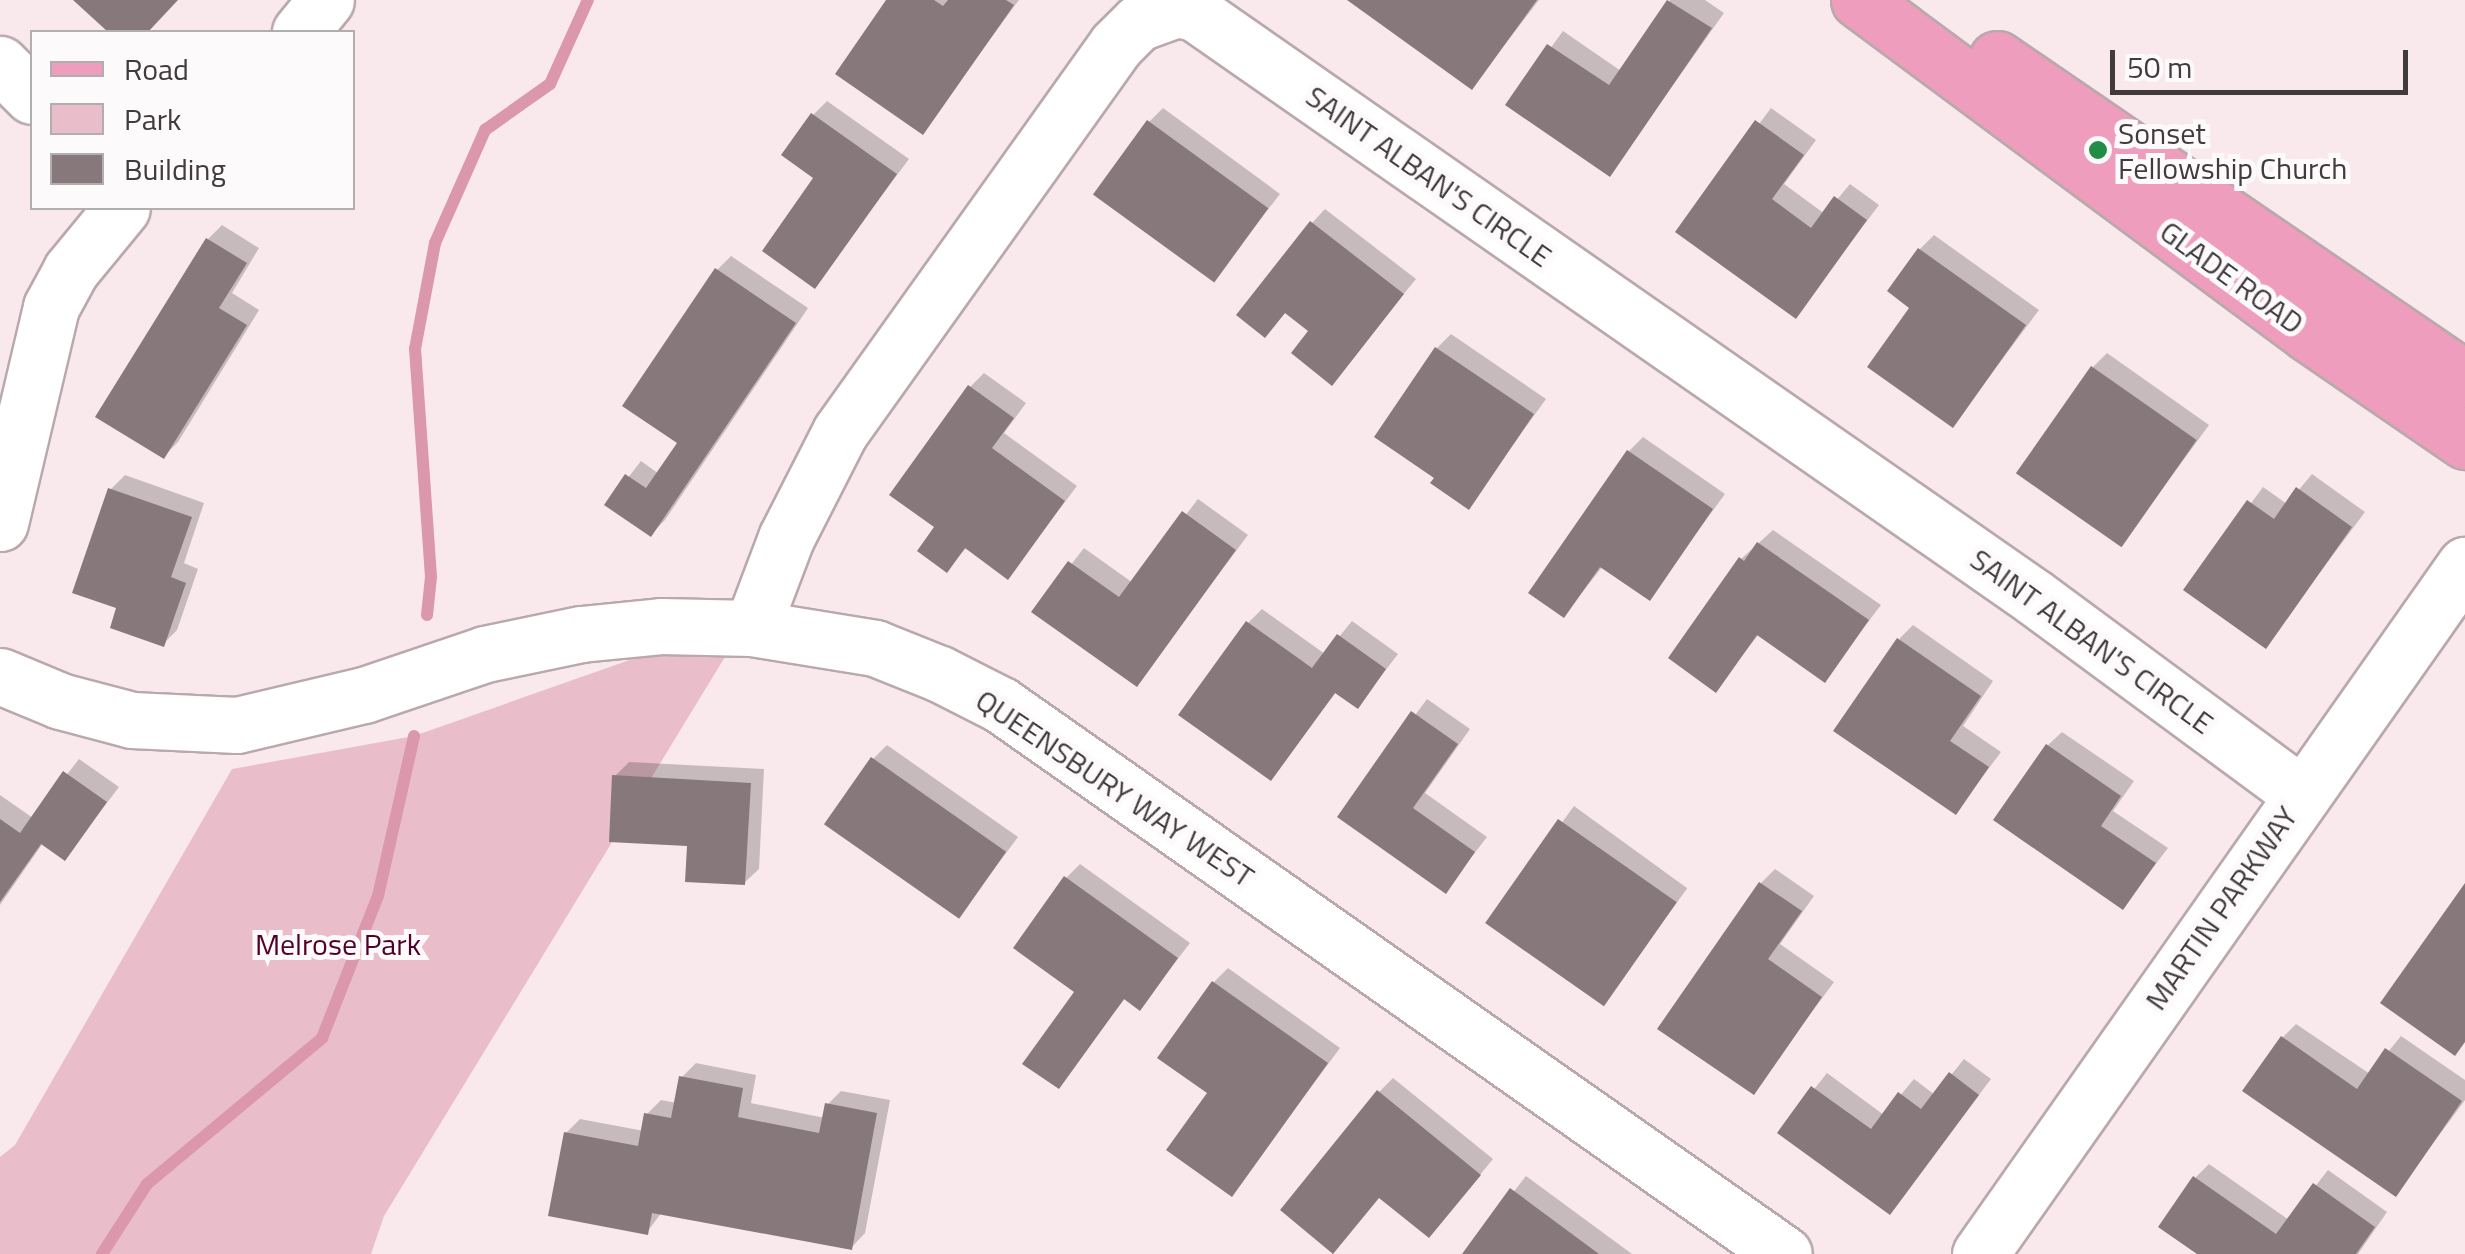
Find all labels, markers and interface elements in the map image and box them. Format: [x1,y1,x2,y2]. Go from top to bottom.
legend [30,30,355,210]
scale bar [2115,30,2412,92]
text: 50 m [2127,44,2192,90]
text: Road [124,46,189,92]
street label: SAINT ALBAN'S CIRCLE [1299,78,1559,274]
text: Park [124,96,181,142]
place label: Sonset Fellowship Church [2118,115,2347,186]
marker: Sonset Fellowship Church [2087,139,2109,161]
text: Building [124,146,226,192]
street label: GLADE ROAD [2153,213,2311,341]
street label: SAINT ALBAN'S CIRCLE [1964,541,2220,741]
street label: QUEENSBURY WAY WEST [969,682,1261,894]
street label: MARTIN PARKWAY [2137,799,2305,1017]
park label: Melrose Park [255,926,421,962]

